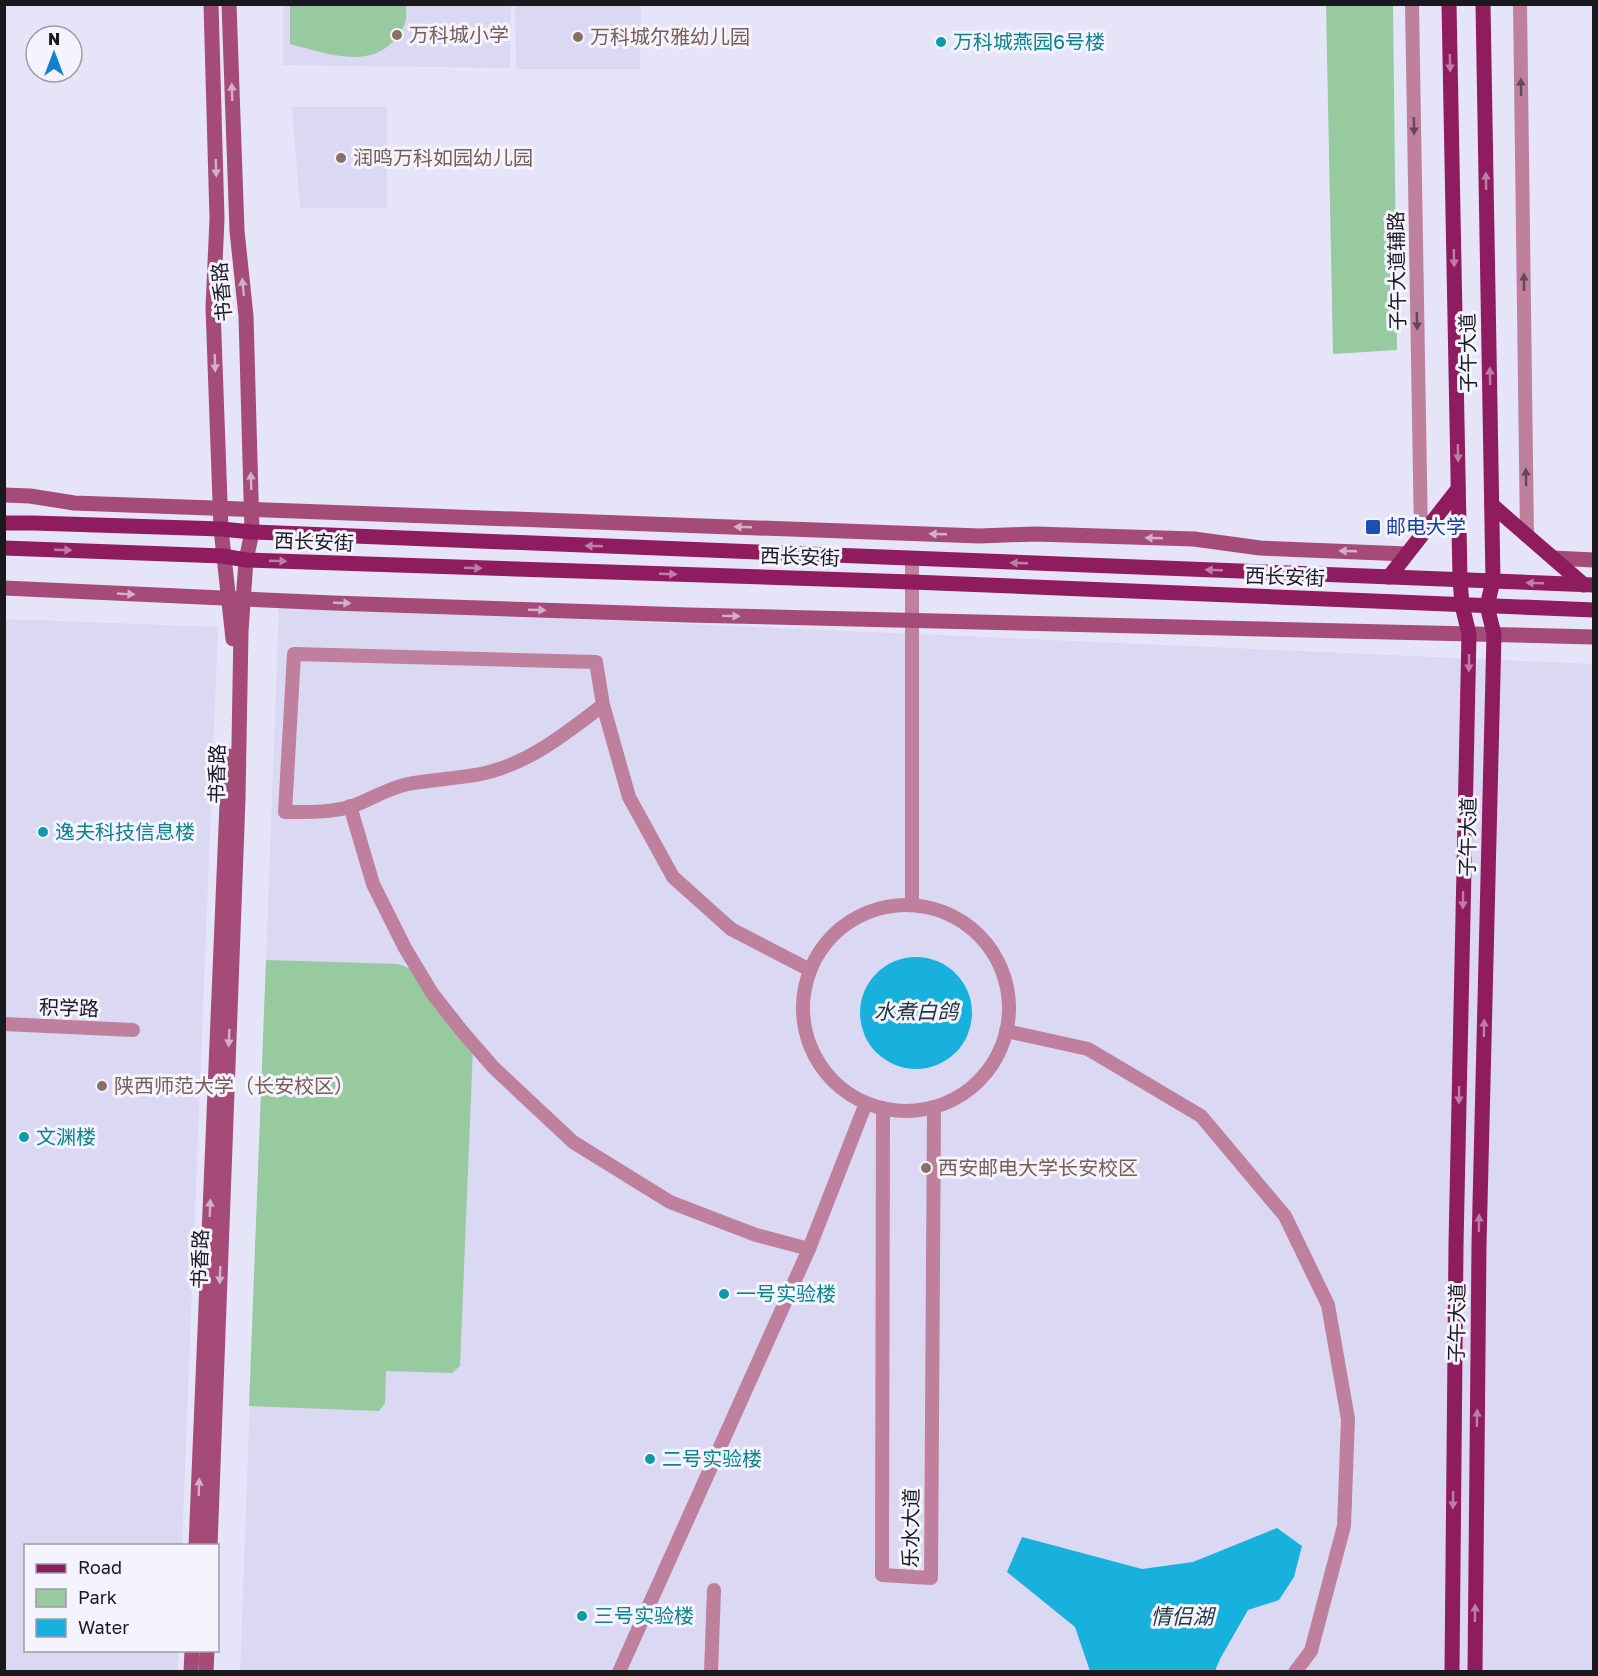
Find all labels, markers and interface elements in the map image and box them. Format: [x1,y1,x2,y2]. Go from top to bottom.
place label: 万科城小学 [409,22,509,46]
north arrow [24,24,84,84]
place label: 万科城尔雅幼儿园 [590,24,750,48]
marker: 万科城小学 [390,28,404,42]
text: N [48,29,60,49]
place label: 万科城燕园6号楼 [953,29,1105,53]
marker: 万科城尔雅幼儿园 [571,30,585,44]
marker: 万科城燕园6号楼 [934,35,948,49]
one-way arrow [1446,53,1455,72]
one-way arrow [1516,78,1526,97]
one-way arrow [228,82,237,101]
one-way arrow [1409,116,1419,135]
place label: 润鸣万科如园幼儿园 [353,145,533,169]
marker: 润鸣万科如园幼儿园 [334,151,348,165]
one-way arrow [211,158,220,177]
one-way arrow [1482,171,1491,190]
street label: 子午大道辅路 [1383,211,1409,331]
one-way arrow [1449,248,1459,267]
street label: 书香路 [206,261,236,323]
one-way arrow [1519,273,1528,292]
one-way arrow [238,277,248,296]
one-way arrow [1412,311,1422,330]
street label: 子午大道 [1454,313,1480,393]
one-way arrow [211,353,220,372]
one-way arrow [1485,366,1494,385]
one-way arrow [1453,443,1462,462]
one-way arrow [1521,468,1531,487]
one-way arrow [246,472,255,491]
place label: 邮电大学 [1386,514,1466,538]
marker: 邮电大学 [1364,518,1382,536]
one-way arrow [734,523,753,532]
street label: 西长安街 [274,528,354,554]
one-way arrow [929,530,948,539]
one-way arrow [1145,533,1164,542]
one-way arrow [584,541,603,551]
street label: 西长安街 [760,543,840,569]
one-way arrow [53,546,72,555]
one-way arrow [1339,547,1358,556]
one-way arrow [269,557,288,566]
one-way arrow [1010,558,1029,567]
one-way arrow [464,563,483,573]
street label: 西长安街 [1245,563,1325,589]
one-way arrow [1205,565,1224,575]
one-way arrow [659,570,678,579]
one-way arrow [1526,578,1545,587]
one-way arrow [116,589,135,598]
one-way arrow [332,599,351,608]
one-way arrow [527,605,546,615]
one-way arrow [722,611,741,621]
one-way arrow [1464,653,1473,672]
street label: 书香路 [203,744,229,804]
street label: 子午大道 [1454,797,1480,877]
place label: 逸夫科技信息楼 [55,819,195,843]
marker: 逸夫科技信息楼 [36,825,50,839]
one-way arrow [1459,890,1468,909]
street label: 积学路 [39,994,99,1020]
water label: 水煮白鸽 [874,998,960,1024]
one-way arrow [1480,1019,1489,1038]
one-way arrow [224,1029,234,1048]
place label: 陕西师范大学（长安校区） [114,1073,354,1097]
marker: 陕西师范大学（长安校区） [95,1079,109,1093]
one-way arrow [1454,1085,1464,1104]
place label: 文渊楼 [36,1124,96,1148]
marker: 文渊楼 [17,1130,31,1144]
place label: 西安邮电大学长安校区 [938,1155,1138,1179]
marker: 西安邮电大学长安校区 [919,1161,933,1175]
one-way arrow [205,1199,215,1218]
one-way arrow [1475,1214,1484,1233]
street label: 书香路 [186,1229,212,1289]
one-way arrow [216,1266,225,1285]
place label: 一号实验楼 [736,1281,836,1305]
street label: 子午大道 [1443,1283,1469,1363]
marker: 一号实验楼 [717,1287,731,1301]
one-way arrow [1472,1409,1482,1428]
place label: 二号实验楼 [662,1446,762,1470]
marker: 二号实验楼 [643,1452,657,1466]
one-way arrow [194,1478,203,1497]
street label: 乐水大道 [897,1488,923,1568]
one-way arrow [1448,1490,1458,1509]
legend [24,1544,219,1652]
text: Road [78,1556,122,1578]
text: Park [78,1586,117,1608]
place label: 三号实验楼 [594,1603,694,1627]
water label: 情侣湖 [1151,1603,1216,1629]
one-way arrow [1470,1604,1480,1623]
marker: 三号实验楼 [575,1609,589,1623]
text: Water [78,1616,129,1638]

